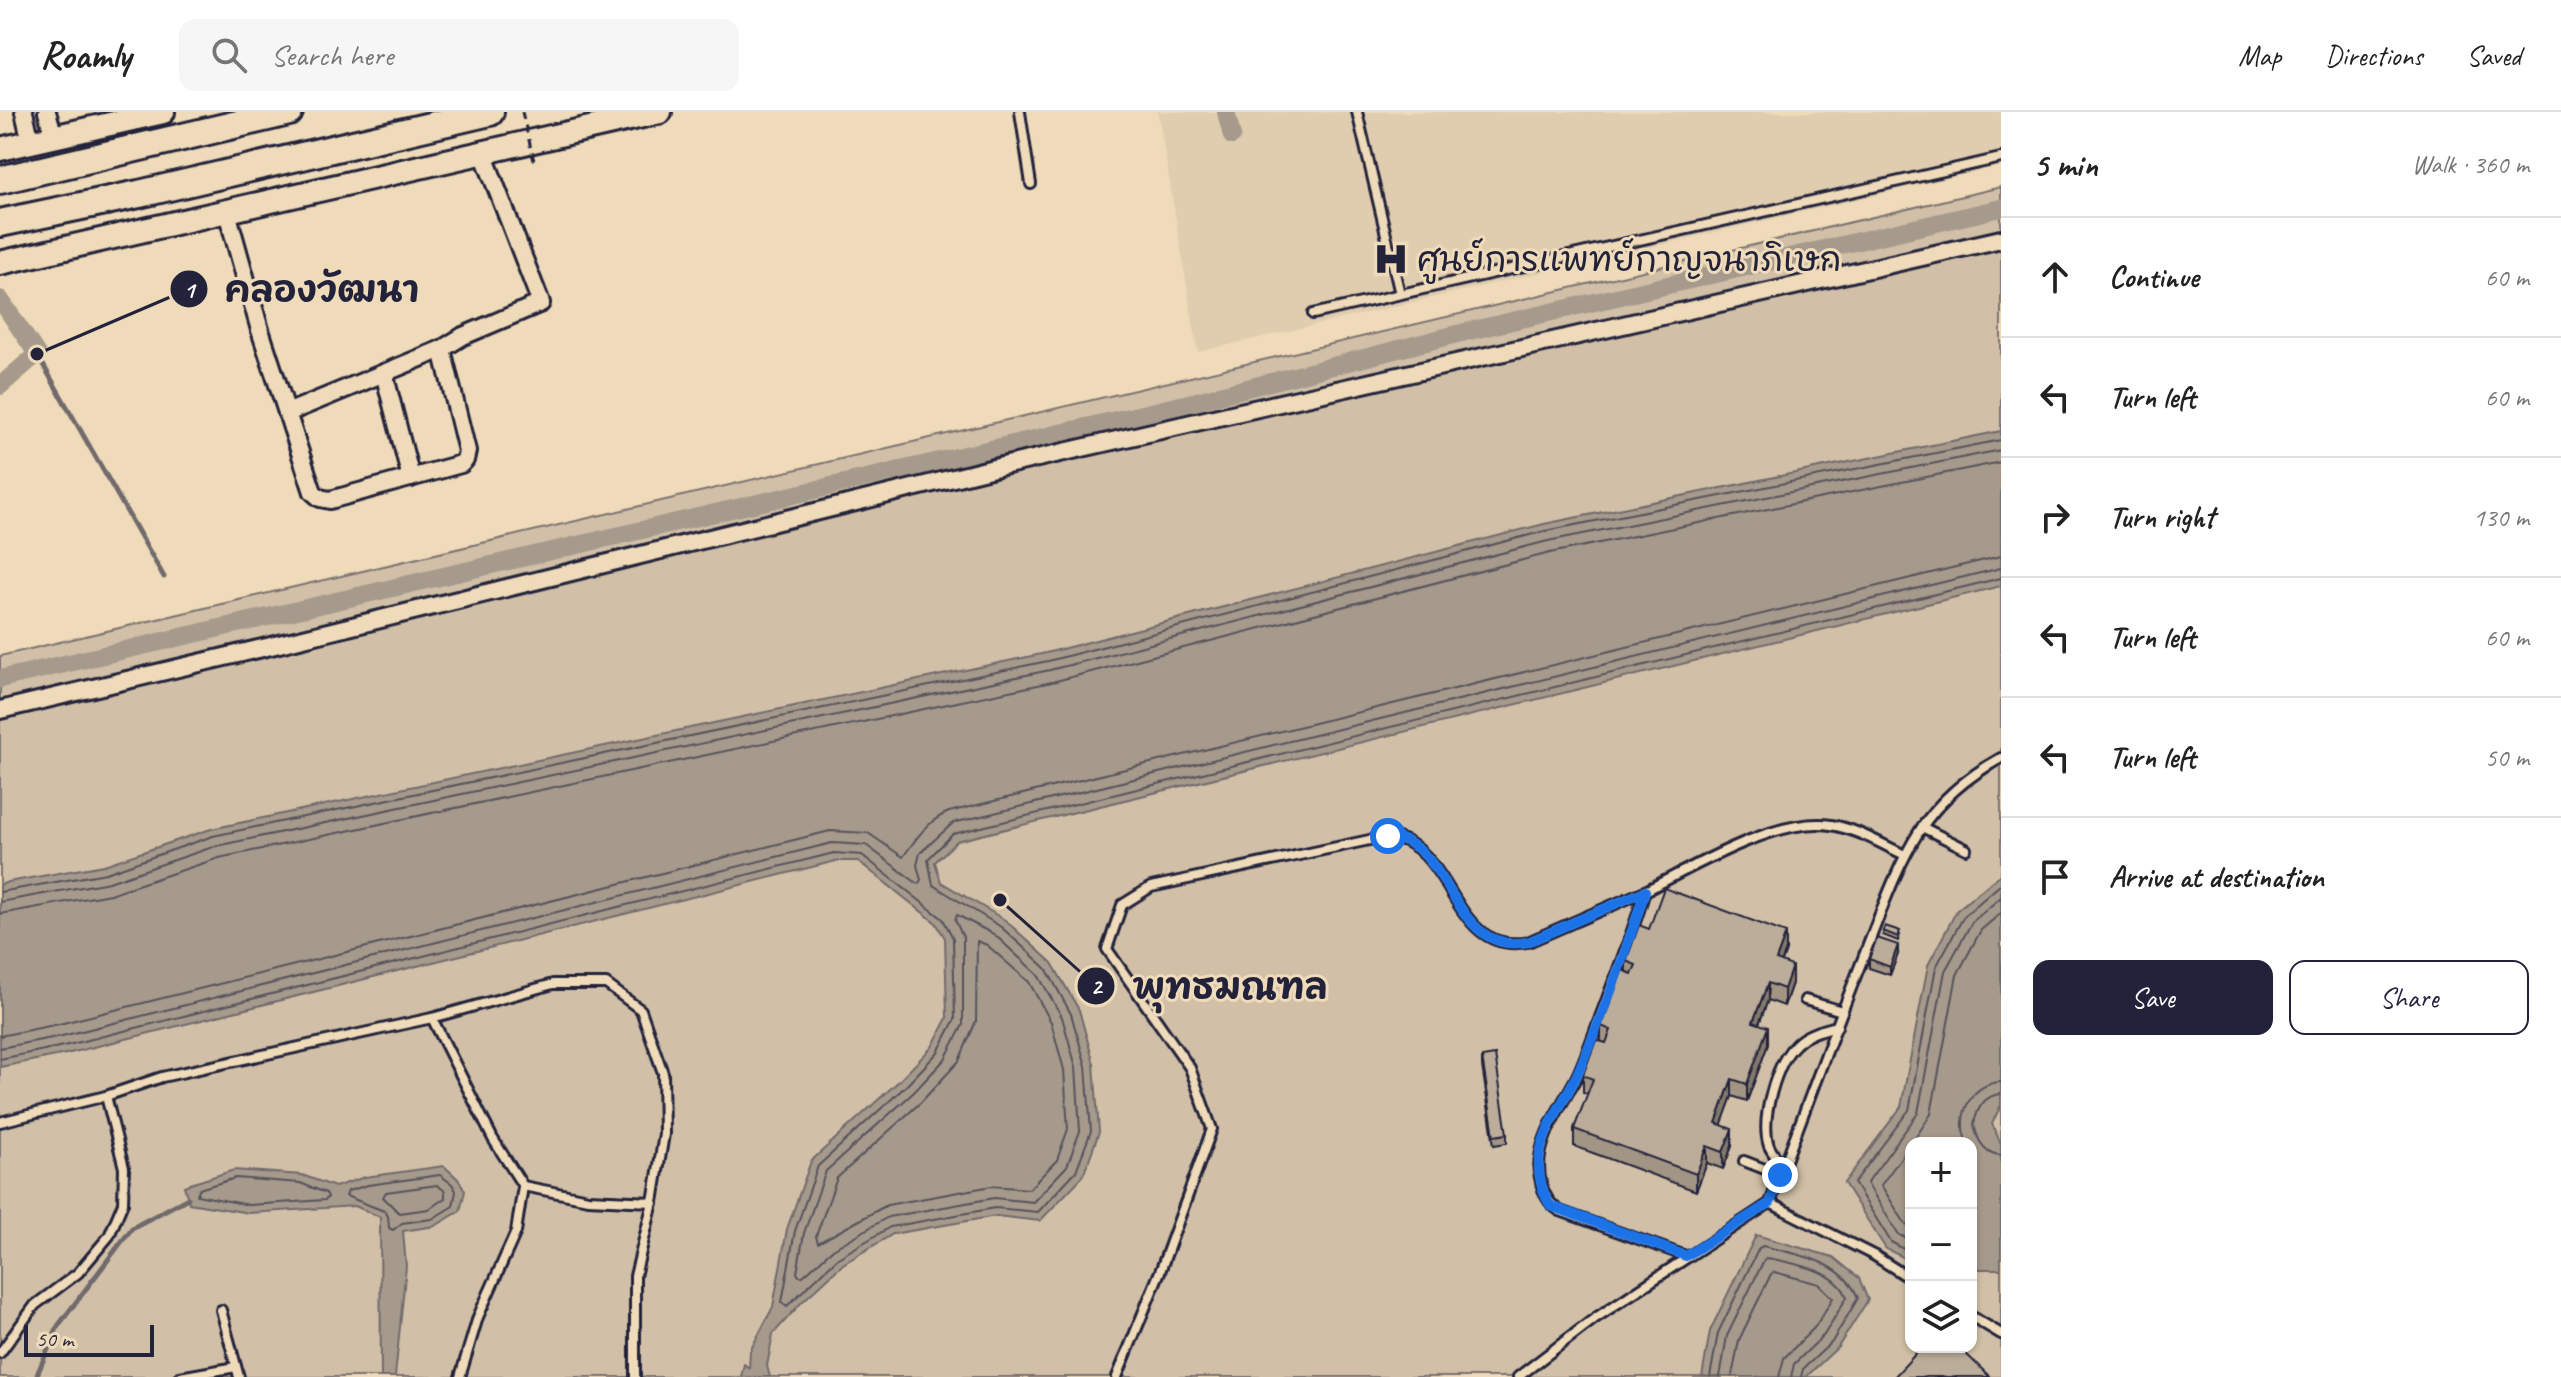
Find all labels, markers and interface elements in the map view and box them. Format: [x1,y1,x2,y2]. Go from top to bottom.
search box [179,19,739,91]
text: Roamly [40,32,131,79]
icon: search [207,33,251,77]
text: Search here [271,36,393,74]
text: Map [2238,38,2281,73]
text: Directions [2325,38,2423,73]
text: Saved [2467,38,2521,73]
text: 5 min [2033,143,2098,186]
text: Walk · 360 m [2412,148,2529,181]
place label: ศูนย์การแพทย์กาญจนาภิเษก [1417,238,1841,284]
hospital icon: ศูนย์การแพทย์กาญจนาภิเษก [1372,240,1410,278]
icon: ahead [2033,255,2077,299]
text: Continue [2109,258,2199,296]
callout: คลองวัฒนา [169,259,435,319]
text: 60 m [2485,261,2529,294]
text: คลองวัฒนา [225,267,419,313]
text: 1 [184,275,198,305]
icon: left [2033,375,2077,419]
text: Turn left [2109,378,2196,416]
text: 60 m [2485,381,2529,414]
icon: right [2033,495,2077,539]
text: Turn right [2109,498,2214,536]
text: 130 m [2473,501,2529,534]
icon: left [2033,615,2077,659]
text: Turn left [2109,618,2196,656]
text: 60 m [2485,621,2529,654]
icon: left [2033,735,2077,779]
text: Turn left [2109,738,2196,776]
text: 50 m [2485,741,2529,774]
route start [1370,818,1406,854]
icon: arrive [2033,855,2077,899]
text: Arrive at destination [2109,858,2324,896]
callout: พุทธมณฑล [1076,956,1343,1016]
button: Save [2033,960,2273,1035]
button: Share [2289,960,2529,1035]
text: พุทธมณฑล [1133,964,1327,1014]
text: 2 [1091,971,1104,1001]
map controls [1905,1137,1977,1353]
button: + [1905,1137,1977,1209]
route end [1762,1157,1798,1193]
button: − [1905,1209,1977,1281]
button: layers [1905,1281,1977,1353]
scale bar [24,1321,154,1357]
text: 50 m [36,1325,73,1353]

